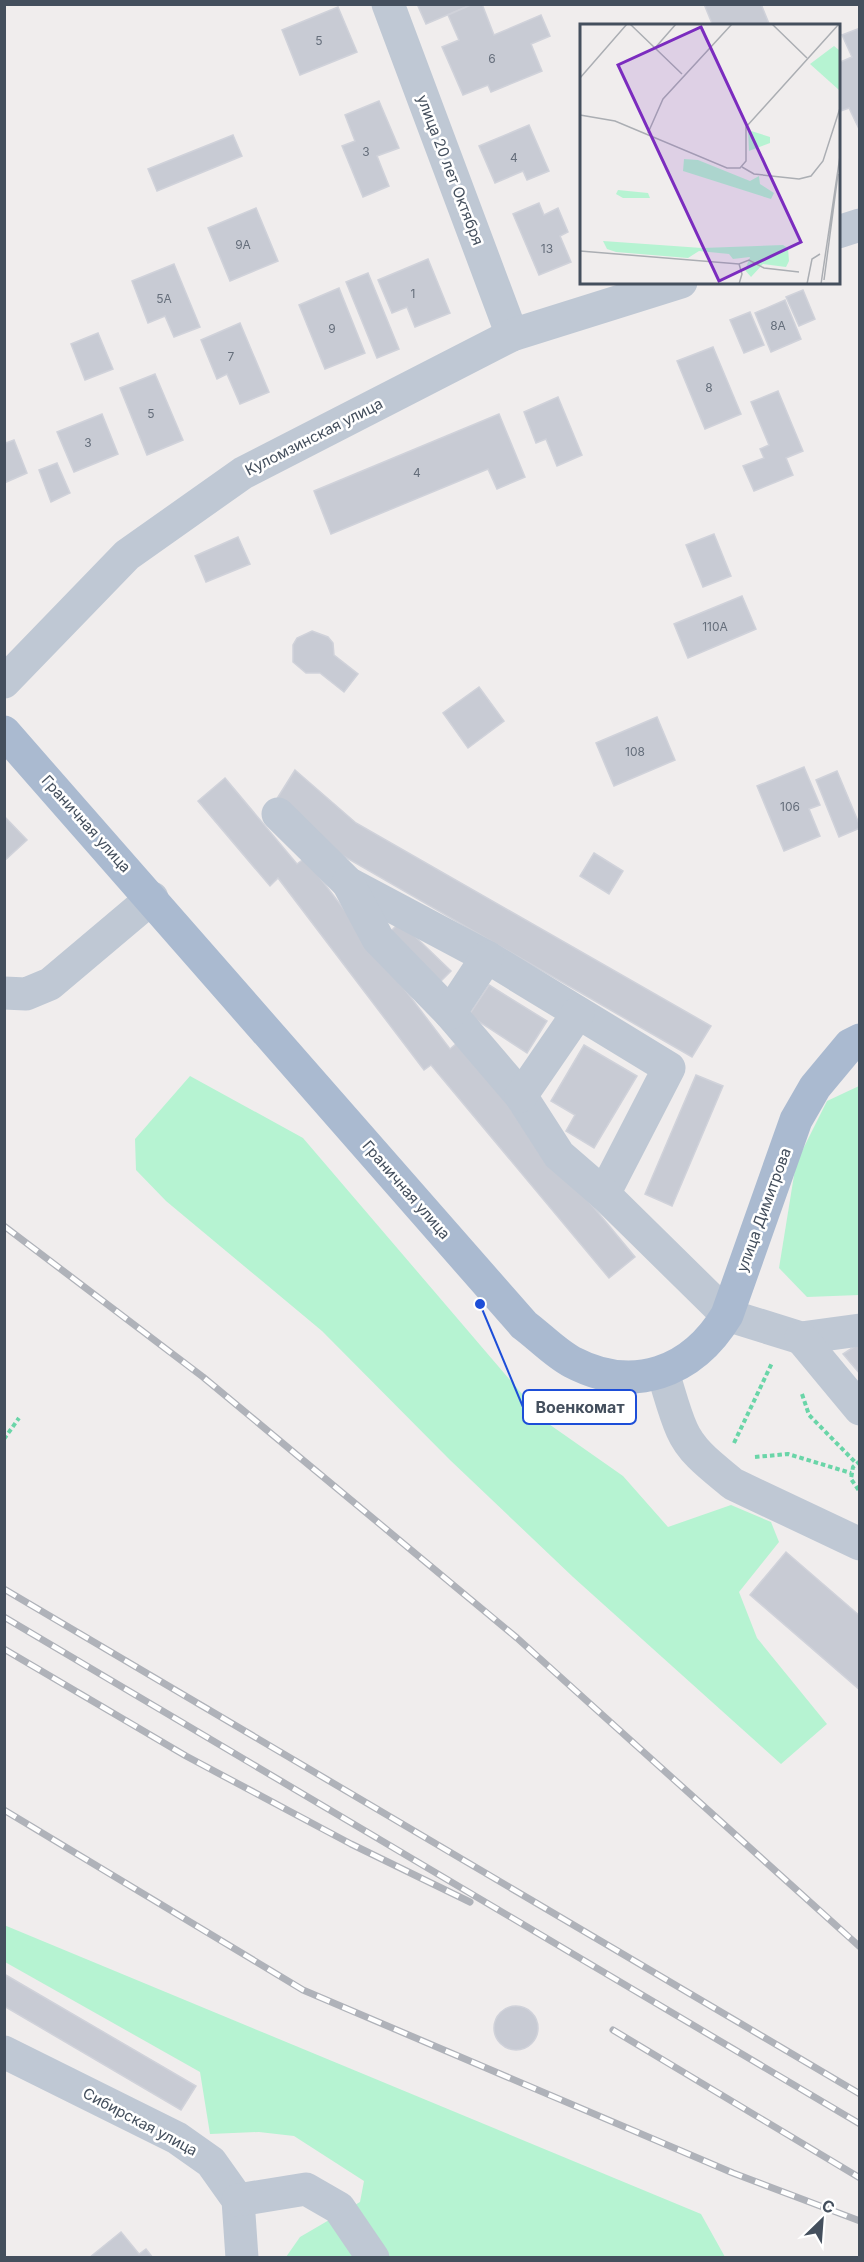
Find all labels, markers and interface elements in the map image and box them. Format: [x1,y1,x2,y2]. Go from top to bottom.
inset map [580,24,840,284]
house number: 5 [315,33,323,48]
house number: 6 [488,51,496,66]
street label: улица 20 лет Октября [413,92,488,248]
house number: 3 [362,144,370,159]
house number: 4 [510,150,518,165]
house number: 9А [235,237,251,252]
house number: 13 [541,241,553,256]
house number: 1 [411,286,415,301]
house number: 5А [156,291,172,306]
house number: 8А [770,318,786,333]
house number: 9 [328,321,336,336]
house number: 7 [228,349,235,364]
house number: 8 [705,380,713,395]
street label: Куломзинская улица [242,394,386,479]
house number: 5 [147,406,155,421]
house number: 3 [84,435,92,450]
house number: 4 [413,465,421,480]
house number: 110А [702,619,728,634]
house number: 108 [625,744,645,759]
street label: Граничная улица [38,771,135,876]
house number: 106 [780,799,800,814]
street label: Граничная улица [358,1136,454,1243]
street label: улица Димитрова [732,1145,795,1275]
callout: Военкомат [523,1390,636,1424]
text: Военкомат [535,1397,625,1417]
street label: Сибирская улица [80,2083,201,2160]
north arrow [792,2190,852,2250]
text: С [819,2195,838,2218]

